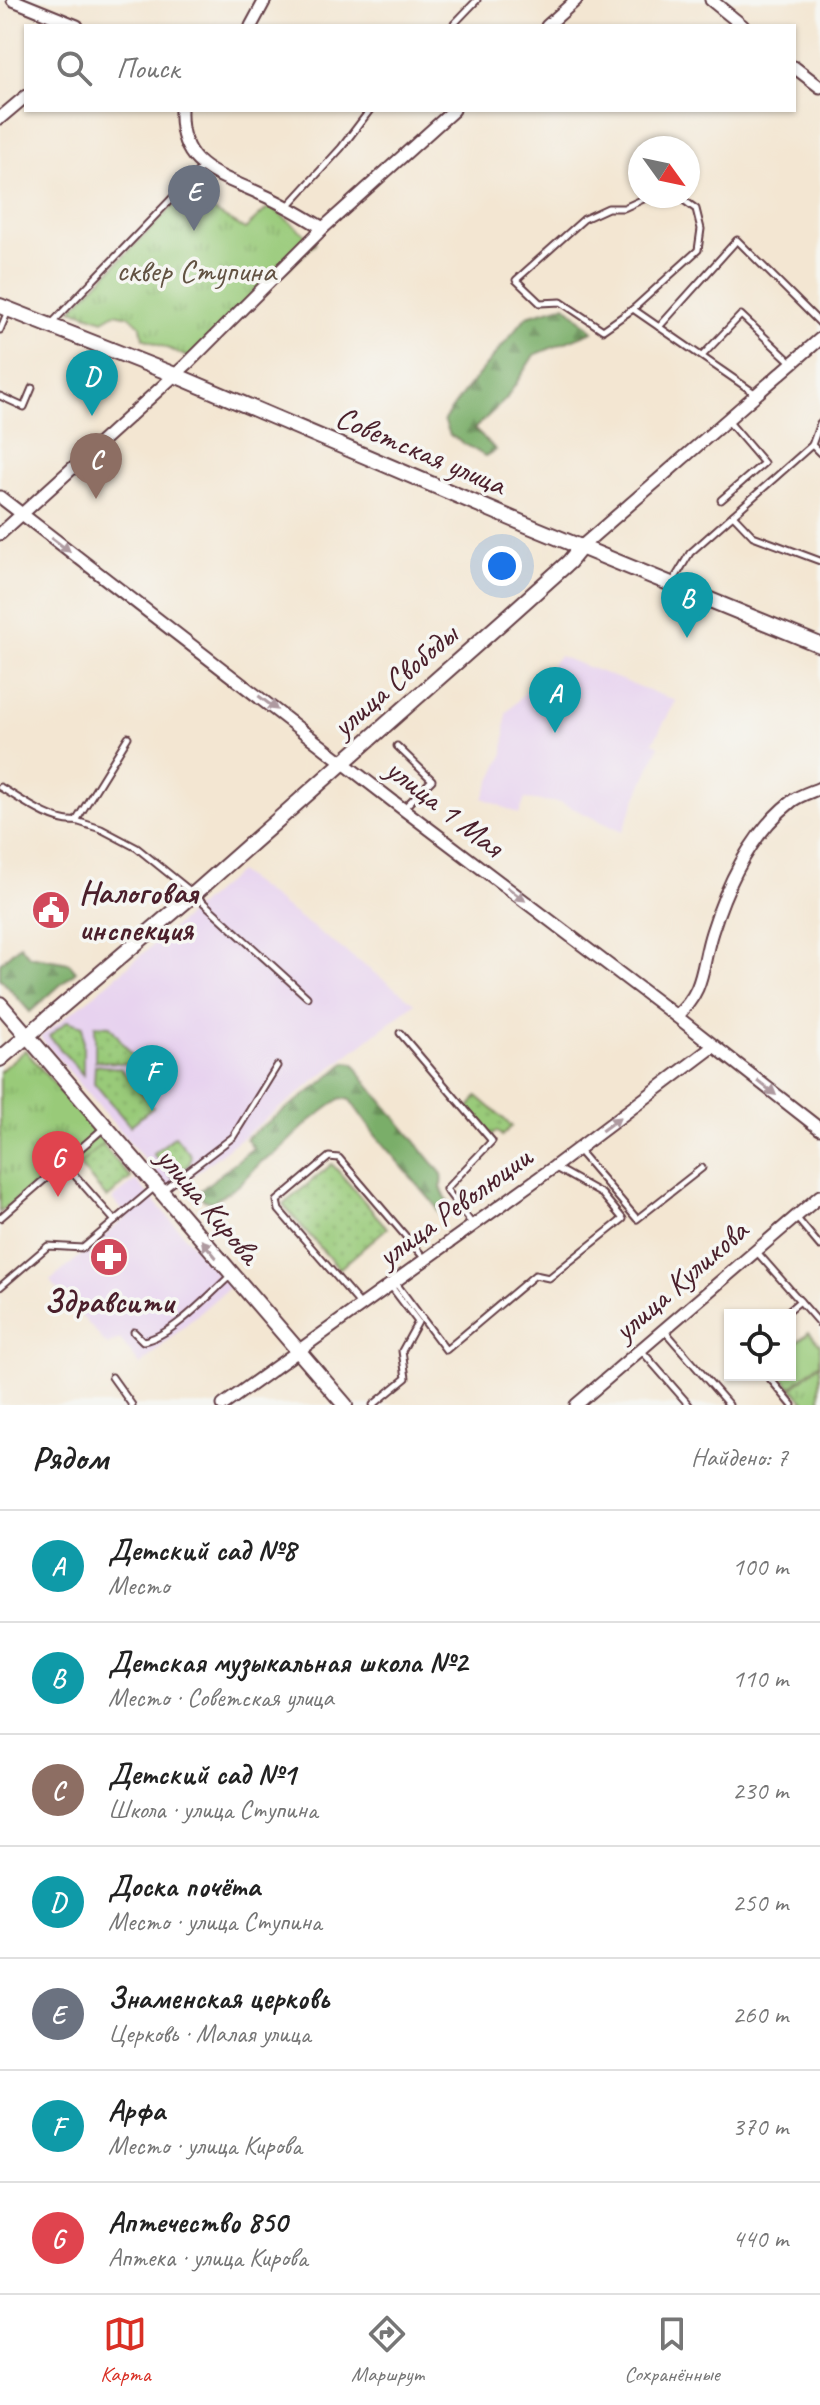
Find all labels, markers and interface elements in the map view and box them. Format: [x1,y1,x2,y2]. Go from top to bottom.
search box [24,24,796,112]
icon: search [52,46,96,90]
text: Поиск [116,49,179,87]
north arrow [628,136,700,208]
pin: E [168,165,220,231]
park label: сквер Ступина [116,250,278,291]
pin: D [66,350,118,416]
street label: Советская улица [330,396,514,505]
pin: C [70,433,122,499]
one-way arrow [51,537,72,553]
your location [482,546,522,586]
pin: B [661,572,713,638]
street label: улица Свободы [321,613,467,748]
pin: A [529,667,581,733]
one-way arrow [258,695,278,711]
street label: улица 1 Мая [376,747,513,867]
place label: Налоговая инспекция [79,872,200,950]
one-way arrow [506,886,526,902]
public building icon: Налоговая инспекция [30,889,72,931]
pin: F [126,1045,178,1111]
one-way arrow [757,1079,777,1095]
one-way arrow [601,1117,621,1133]
pin: G [32,1131,84,1197]
street label: улица Революции [367,1135,541,1278]
street label: улица Кирова [146,1137,272,1275]
street label: улица Куликова [603,1209,758,1351]
pharmacy icon: Здравсити [88,1236,130,1278]
one-way arrow [201,1239,218,1259]
place label: Здравсити [44,1281,176,1322]
map controls [724,1309,796,1381]
button: locate [724,1309,796,1381]
text: Рядом [32,1436,108,1479]
text: Найдено: 7 [691,1441,788,1474]
text: Детский сад №8 [108,1531,296,1569]
text: A [51,1550,65,1583]
text: 100 m [732,1550,788,1583]
text: Место [108,1569,170,1602]
text: Детская музыкальная школа №2 [108,1643,467,1681]
text: B [51,1662,65,1695]
text: 110 m [732,1662,788,1695]
text: Место · Советская улица [108,1681,334,1714]
text: Детский сад №1 [108,1755,296,1793]
text: C [52,1774,64,1807]
text: 230 m [732,1774,788,1807]
text: Школа · улица Ступина [108,1793,317,1826]
text: Доска почёта [108,1867,260,1905]
text: D [50,1886,66,1919]
text: 250 m [732,1886,788,1919]
text: Место · улица Ступина [108,1905,321,1938]
text: Знаменская церковь [108,1979,329,2017]
text: E [51,1998,65,2031]
text: 260 m [732,1998,788,2031]
text: Церковь · Малая улица [108,2017,310,2050]
text: Арфа [108,2091,165,2129]
text: F [52,2110,64,2143]
text: 370 m [732,2110,788,2143]
text: Место · улица Кирова [108,2129,302,2162]
text: Аптечество 850 [108,2203,287,2241]
text: G [52,2222,64,2255]
text: 440 m [732,2222,788,2255]
text: Аптека · улица Кирова [108,2241,307,2274]
tab: Карта [100,2312,151,2388]
tab: Маршрут [351,2312,424,2388]
tab: Сохранённые [624,2312,720,2388]

